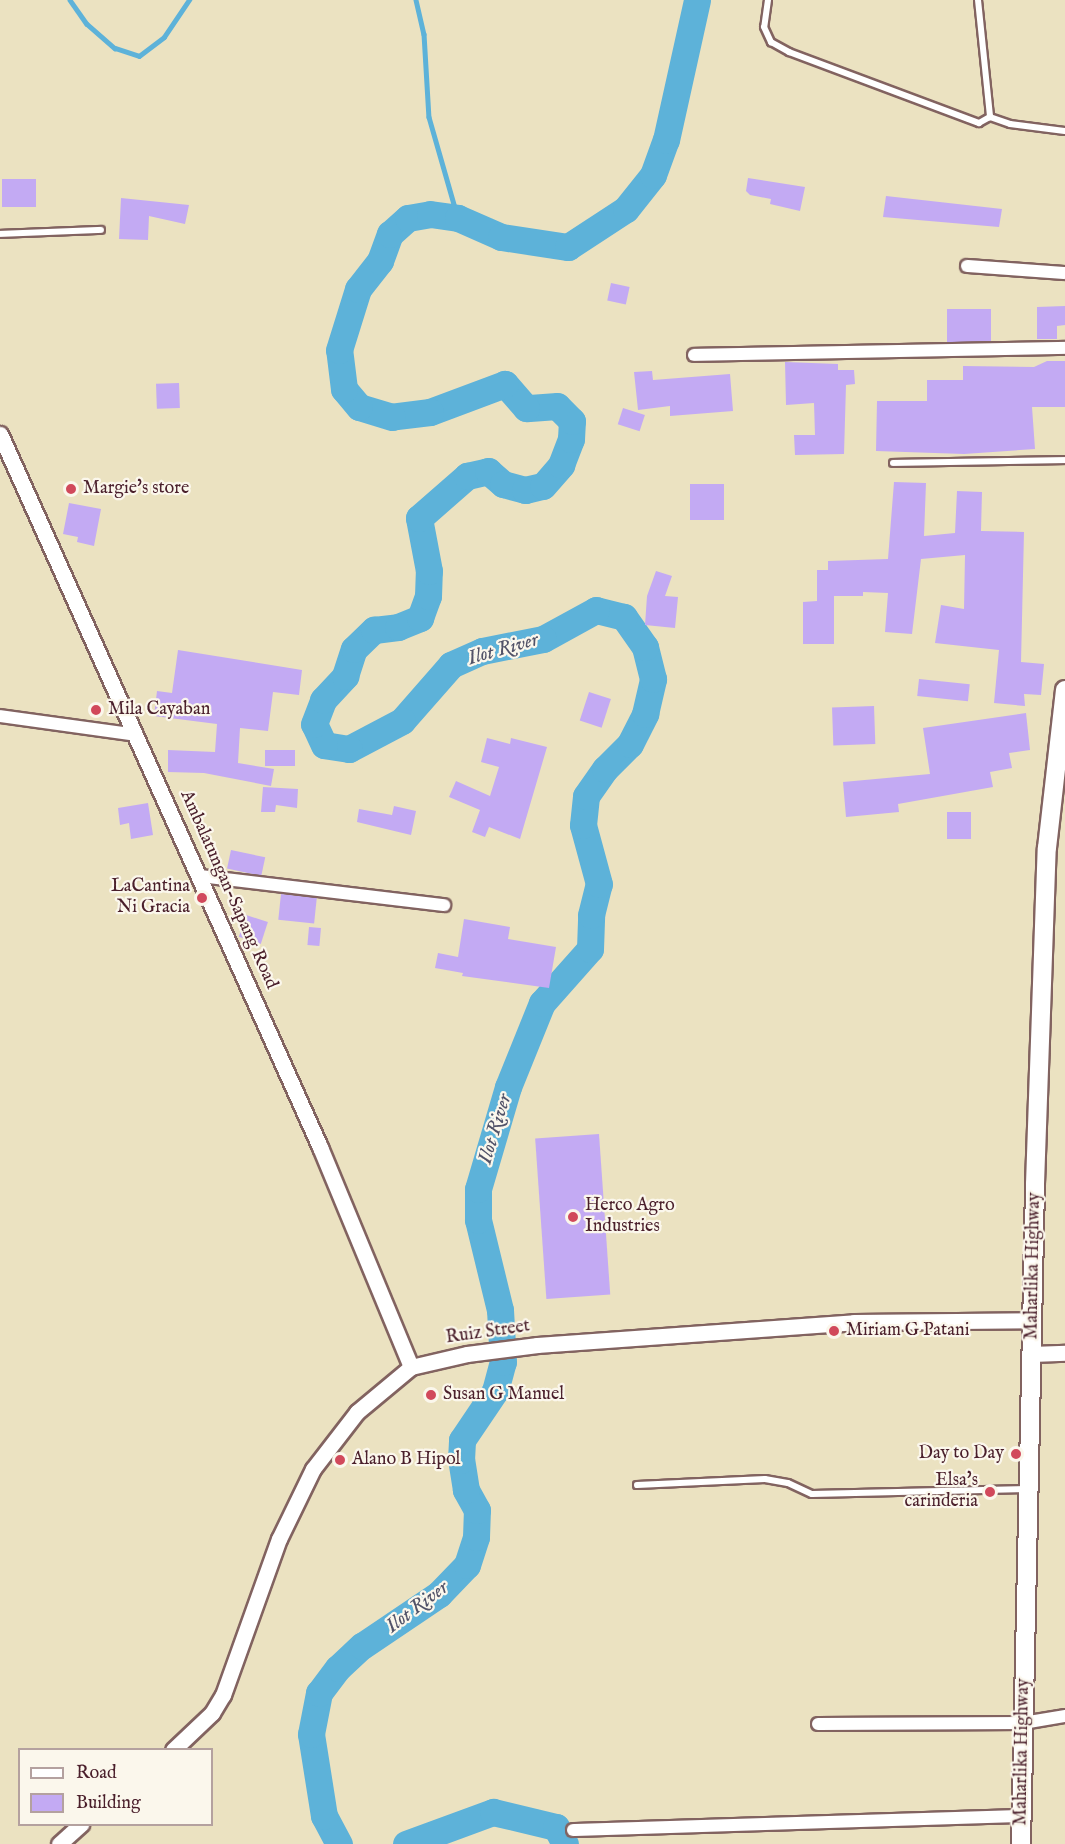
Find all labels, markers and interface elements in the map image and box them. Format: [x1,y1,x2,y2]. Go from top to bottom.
place label: Margie's store [83,478,189,500]
marker: Margie's store [64,482,78,496]
water label: Ilot River [465,628,541,670]
place label: Mila Cayaban [108,699,210,721]
marker: Mila Cayaban [89,703,103,717]
street label: Ambalatungan-Sapang Road [174,787,282,993]
place label: LaCantina Ni Gracia [111,877,190,920]
marker: LaCantina Ni Gracia [195,891,209,905]
water label: Ilot River [473,1091,517,1167]
street label: Maharlika Highway [1022,1192,1046,1340]
place label: Herco Agro Industries [585,1196,675,1238]
marker: Herco Agro Industries [566,1210,580,1224]
street label: Ruiz Street [445,1316,531,1350]
place label: Miriam G Patani [846,1320,969,1342]
marker: Miriam G Patani [827,1324,841,1338]
place label: Susan G Manuel [443,1384,564,1406]
marker: Susan G Manuel [424,1388,438,1402]
place label: Day to Day [918,1443,1004,1465]
marker: Day to Day [1009,1447,1023,1461]
place label: Alano B Hipol [352,1449,460,1471]
marker: Alano B Hipol [333,1453,347,1467]
place label: Elsa's carinderia [904,1471,978,1514]
marker: Elsa's carinderia [983,1485,997,1499]
water label: Ilot River [381,1576,453,1638]
street label: Maharlika Highway [1011,1678,1035,1826]
legend [18,1748,213,1826]
text: Road [76,1762,117,1785]
text: Building [76,1792,141,1815]

